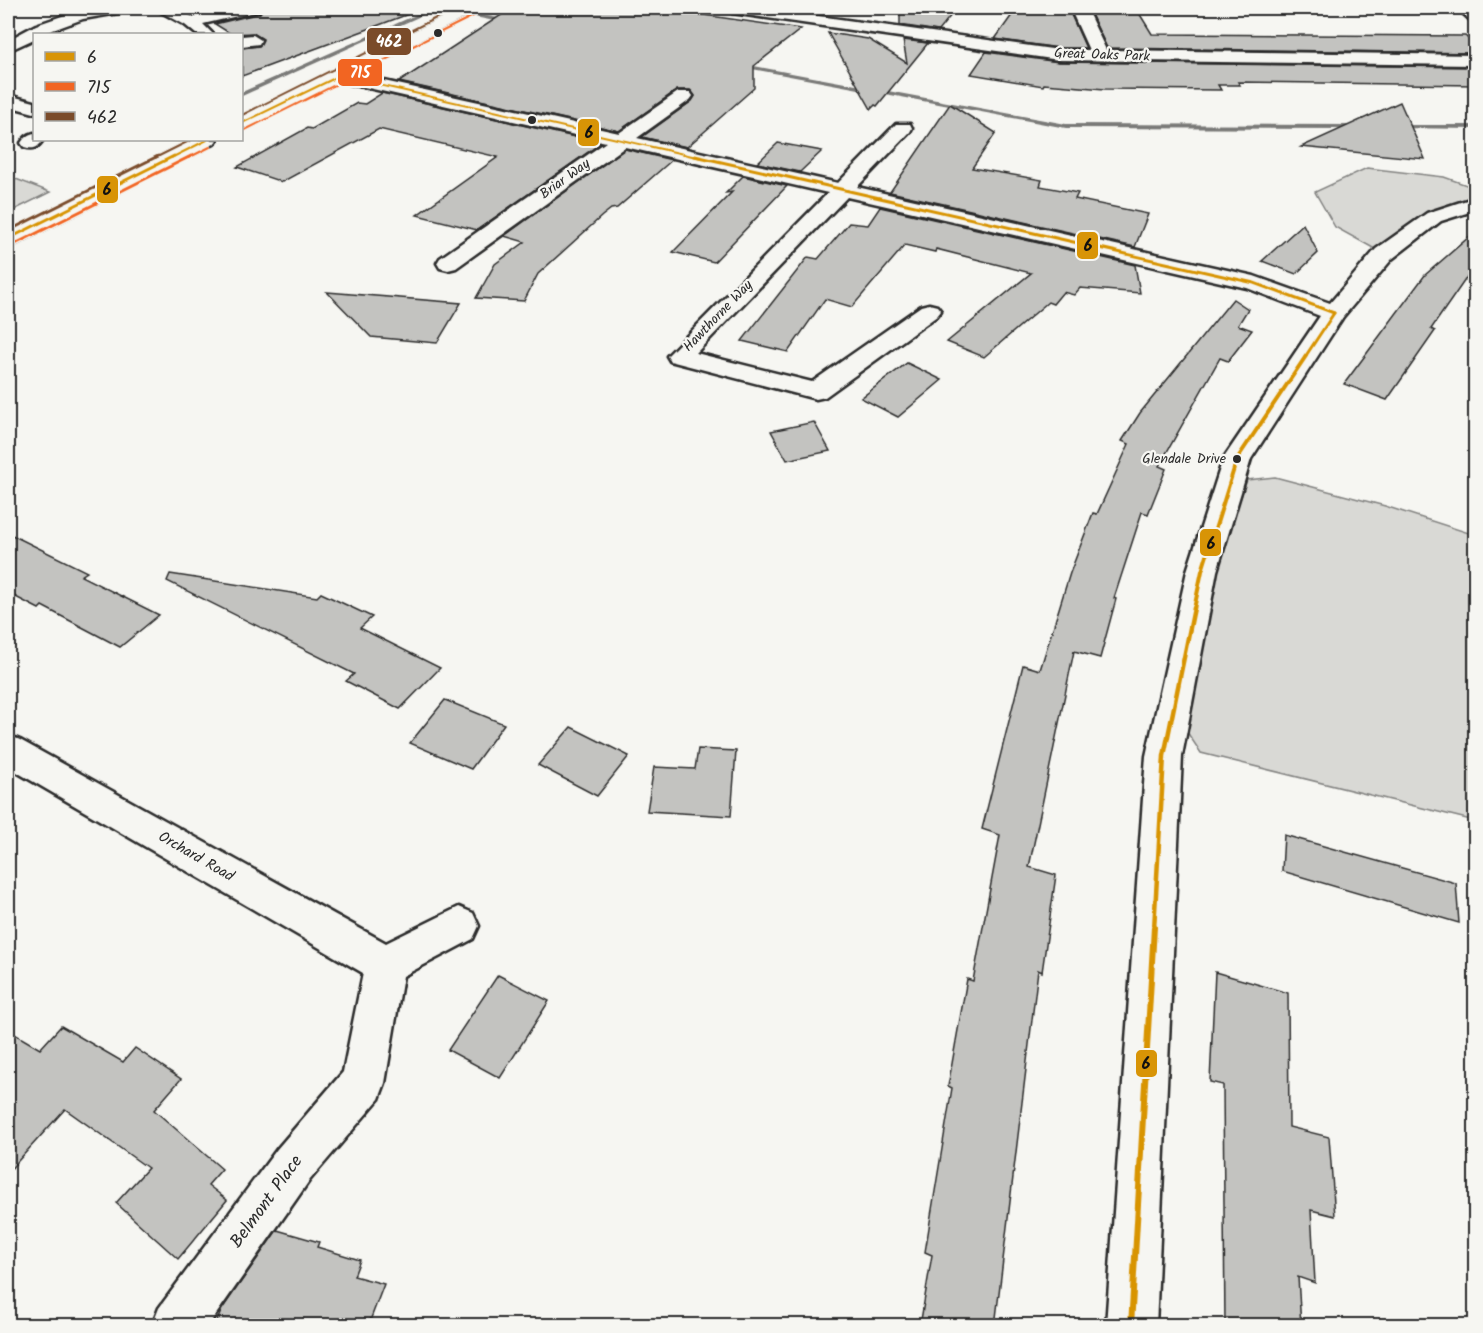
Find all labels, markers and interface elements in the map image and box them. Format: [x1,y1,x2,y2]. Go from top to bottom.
line badge: 462 [366,27,412,56]
unlabelled marker [432,27,444,39]
text: 462 [376,30,402,55]
legend [33,33,243,141]
street label: Great Oaks Park [1054,42,1151,68]
text: 6 [87,44,97,73]
line badge: 715 [337,58,383,87]
text: 715 [350,61,372,86]
text: 715 [87,74,112,103]
text: 462 [87,104,117,133]
unlabelled marker [526,114,538,126]
line badge: 6 [577,118,600,147]
text: 6 [585,121,594,146]
street label: Briar Way [535,153,595,205]
line badge: 6 [96,175,119,204]
text: 6 [103,178,112,203]
line badge: 6 [1076,231,1099,260]
text: 6 [1084,234,1093,259]
street label: Hawthorne Way [678,275,758,357]
place label: Glendale Drive [1142,448,1227,470]
marker: Glendale Drive [1231,453,1243,465]
line badge: 6 [1199,528,1222,557]
text: 6 [1207,532,1216,557]
street label: Orchard Road [153,825,239,889]
line badge: 6 [1135,1049,1158,1078]
text: 6 [1142,1052,1151,1077]
street label: Belmont Place [223,1149,311,1255]

